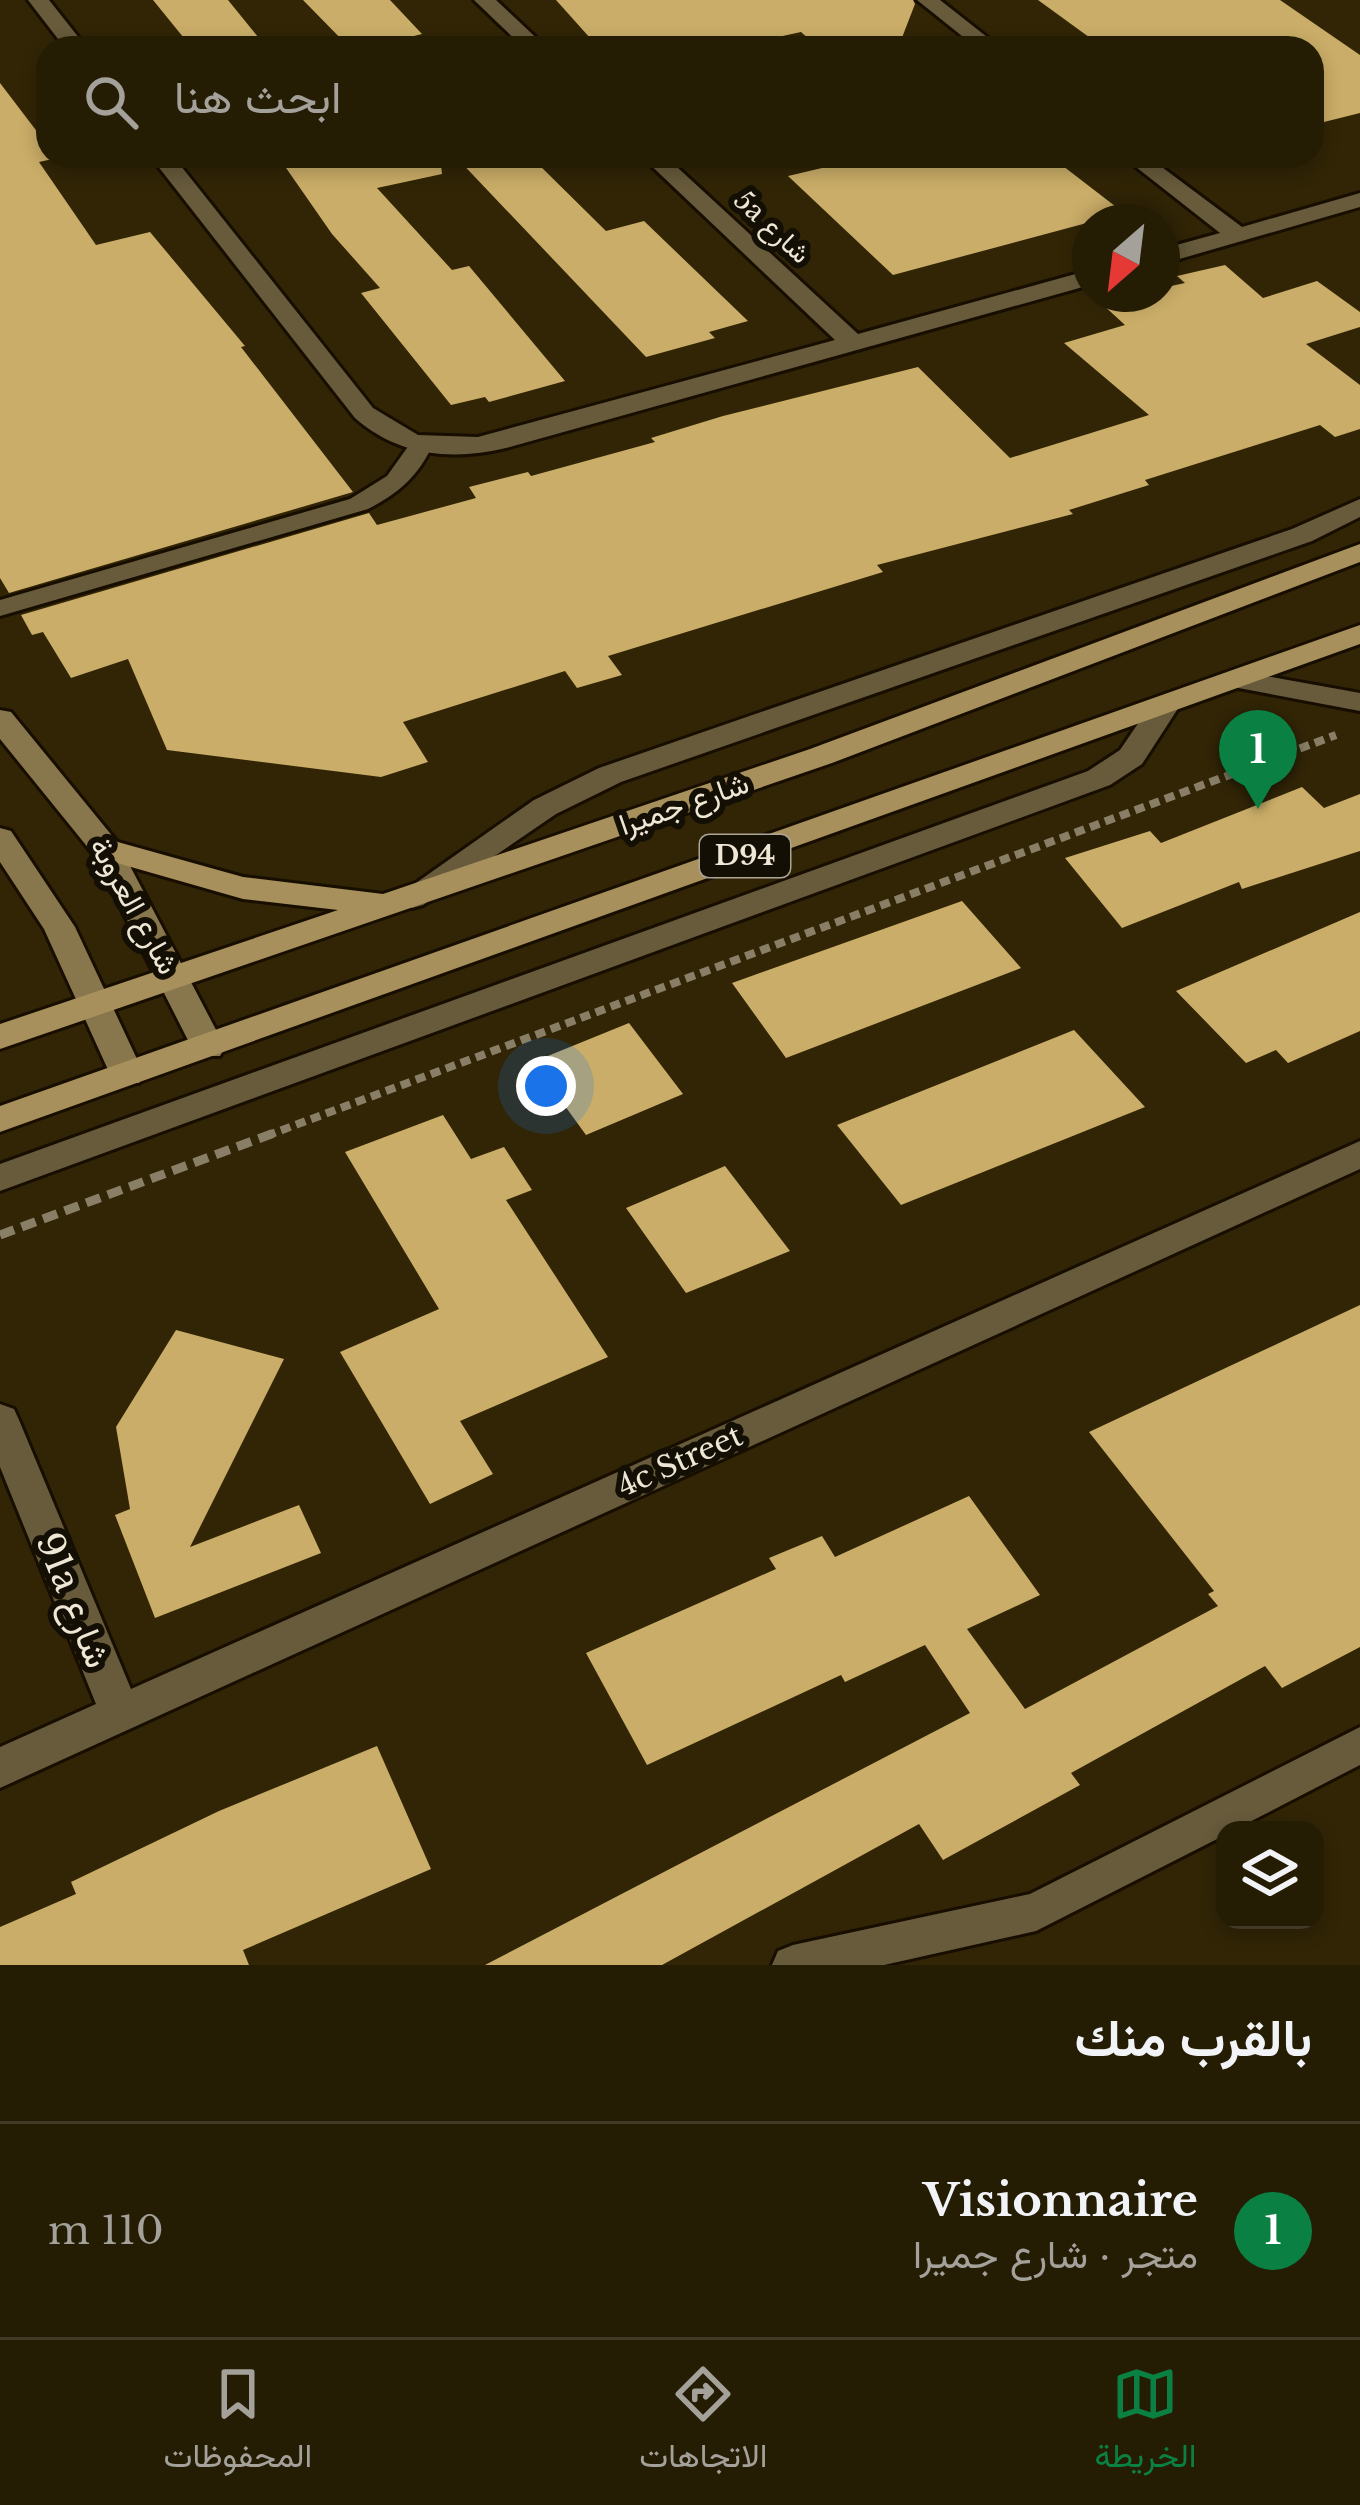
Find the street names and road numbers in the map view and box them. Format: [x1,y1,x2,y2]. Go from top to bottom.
street label: 5a شارع [726,183,817,272]
street label: شارع جميرا [614,764,754,845]
street label: شارع العروبة [80,831,187,982]
road number: D94 [700,835,790,877]
street label: 4c Street [612,1416,748,1504]
street label: 91a شارع [24,1526,121,1675]

